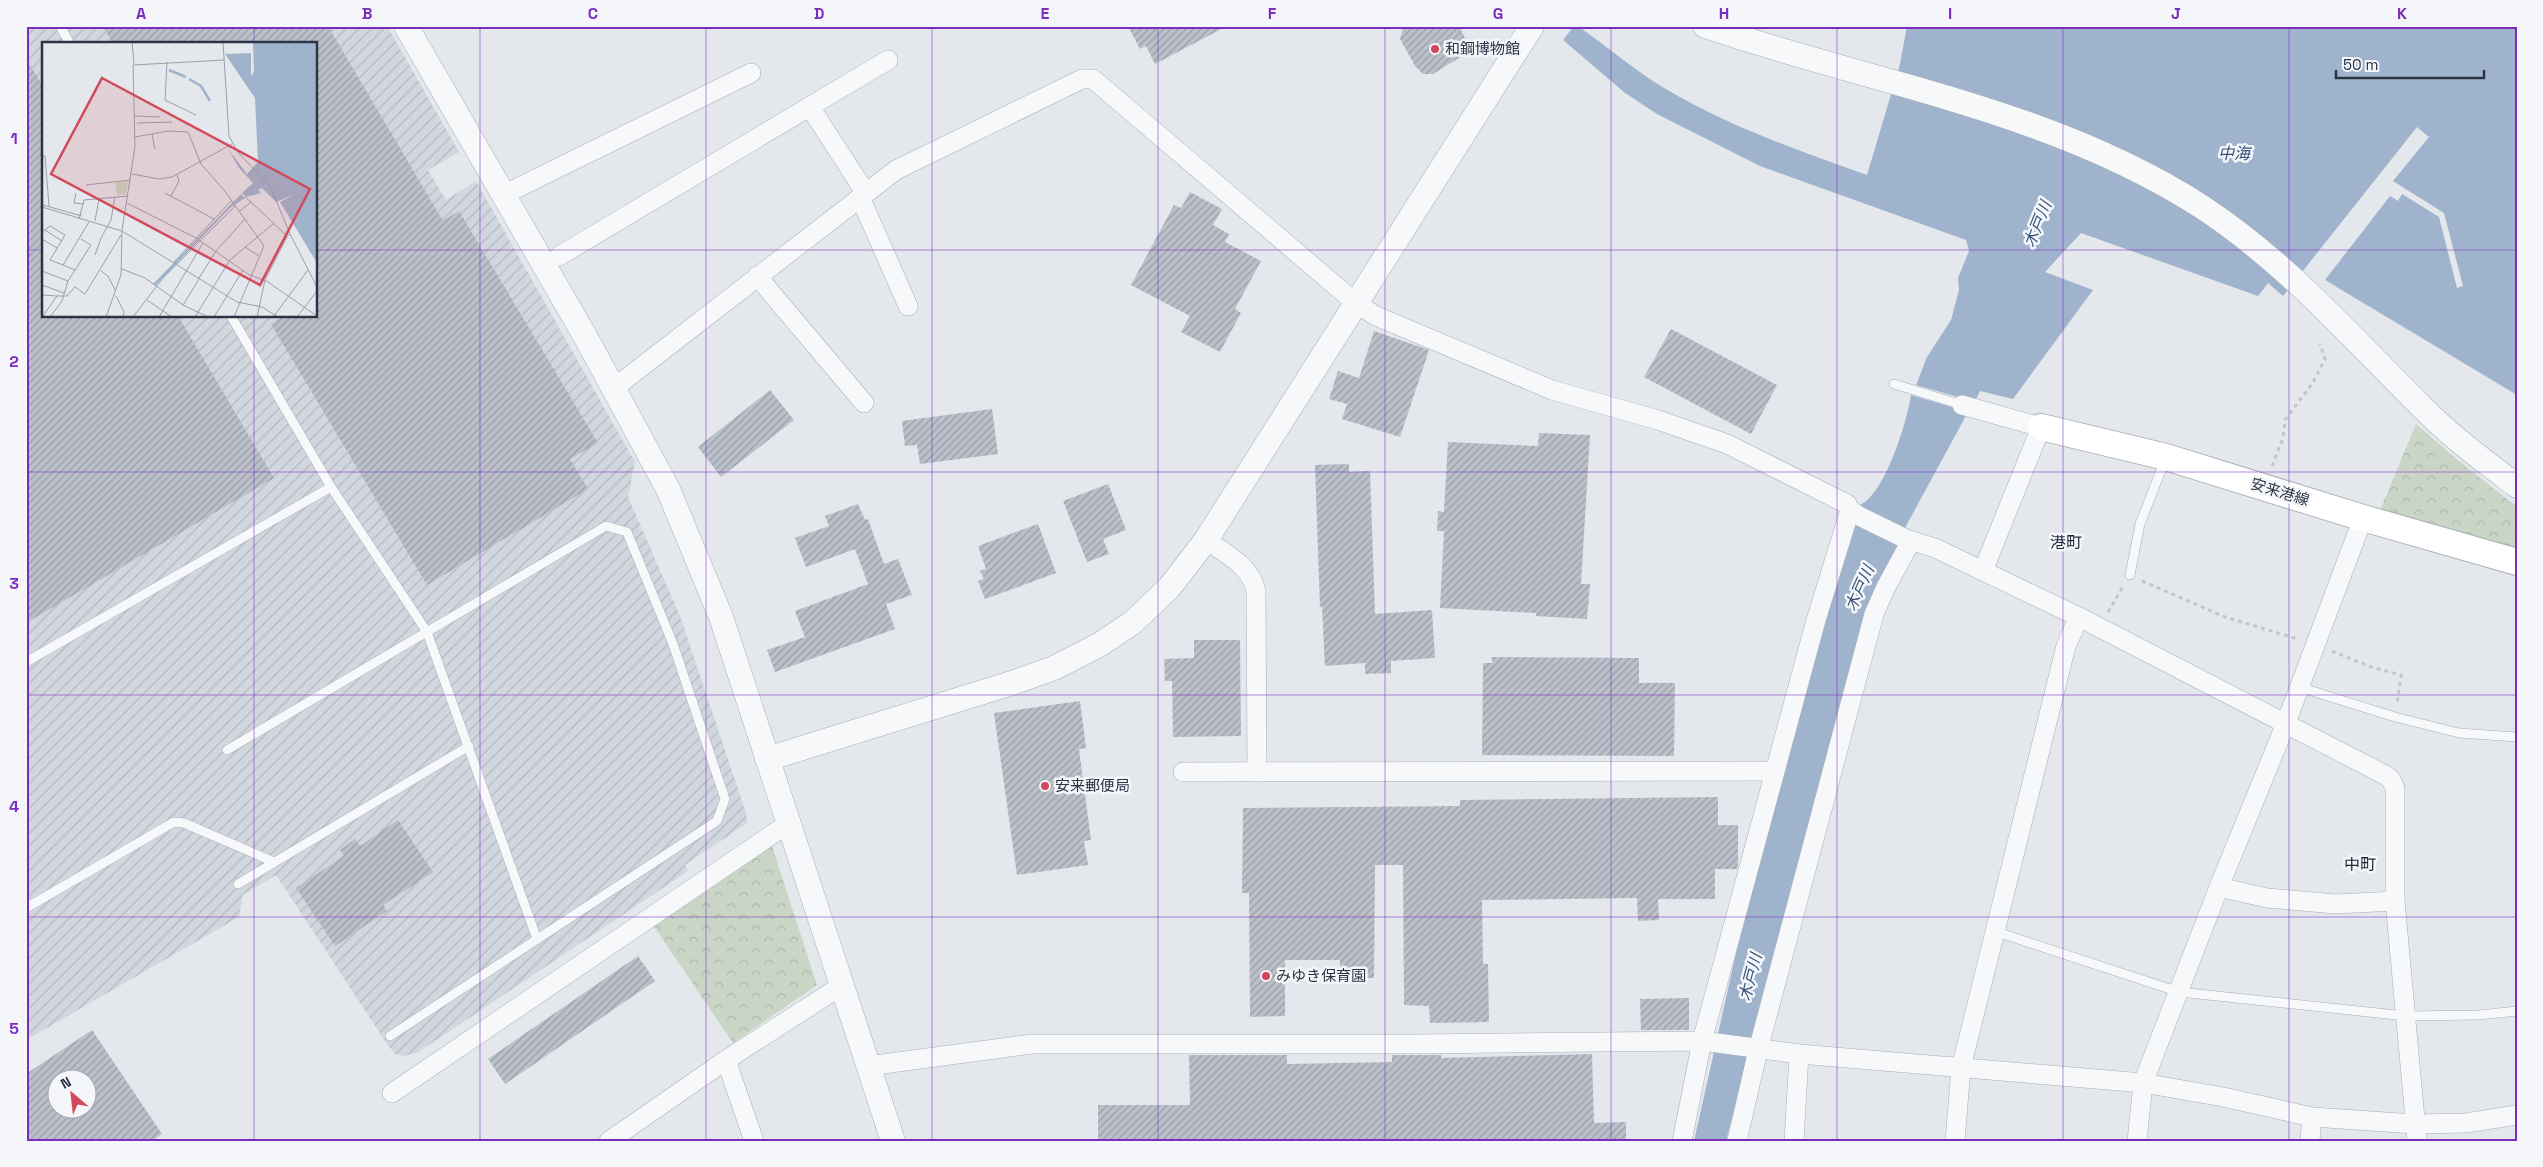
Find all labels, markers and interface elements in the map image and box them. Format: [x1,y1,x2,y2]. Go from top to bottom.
text: A [136,3,146,24]
text: B [362,3,372,24]
text: C [588,3,598,24]
text: D [814,3,824,24]
text: E [1041,3,1050,24]
text: F [1268,3,1277,24]
text: G [1493,3,1503,24]
text: H [1719,3,1729,24]
text: I [1948,3,1952,24]
text: J [2171,3,2181,24]
text: K [2397,3,2407,24]
place label: 和鋼博物館 [1445,39,1520,58]
inset map [42,42,318,318]
marker: 和鋼博物館 [1429,43,1441,55]
scale bar [2336,48,2483,80]
text: 50 m [2343,55,2378,74]
text: 1 [10,128,18,149]
water label: 中海 [2218,143,2253,164]
water label: 木戸川 [2019,196,2057,250]
text: 2 [9,351,19,372]
street label: 安来港線 [2249,474,2312,509]
district label: 港町 [2050,532,2082,553]
water label: 木戸川 [1840,560,1880,614]
text: 3 [9,573,19,594]
place label: 安来郵便局 [1055,776,1130,795]
marker: 安来郵便局 [1039,780,1051,792]
text: 4 [9,796,19,817]
district label: 中町 [2344,854,2376,875]
water label: 木戸川 [1734,949,1767,1003]
place label: みゆき保育園 [1276,966,1366,985]
marker: みゆき保育園 [1260,970,1272,982]
text: 5 [9,1018,19,1039]
north arrow [48,1070,98,1120]
text: N [58,1072,74,1093]

